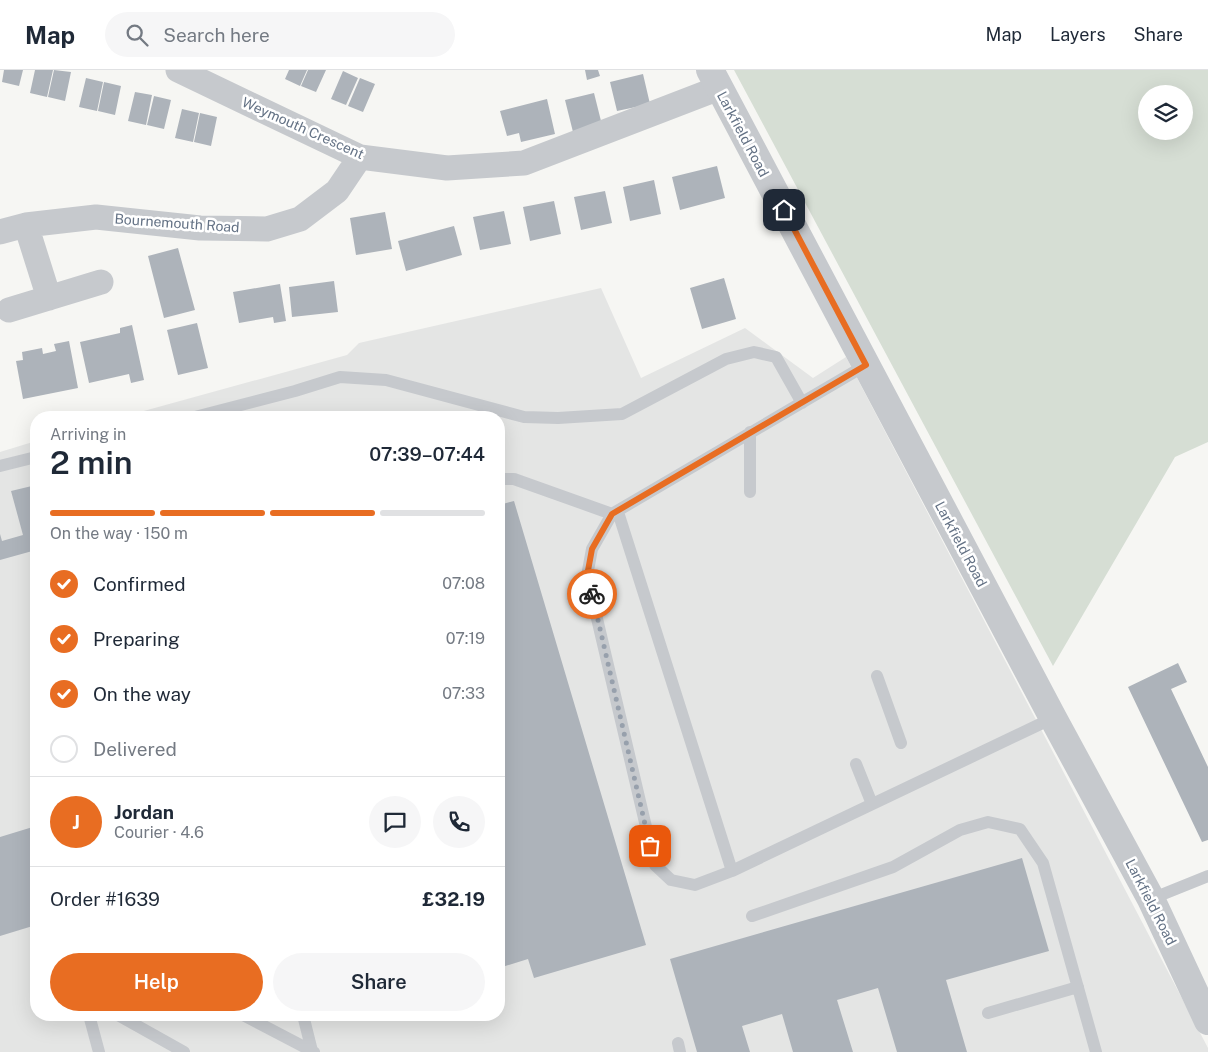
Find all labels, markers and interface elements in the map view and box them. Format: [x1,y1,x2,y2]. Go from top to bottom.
search box [105,12,455,57]
text: Map [25,21,75,49]
icon: search [123,21,151,49]
text: Search here [163,24,270,46]
text: Map [986,24,1022,45]
text: Layers [1050,24,1106,45]
text: Share [1134,24,1183,45]
map controls [1138,85,1193,140]
button: layers [1138,85,1193,140]
street label: Larkfield Road [714,89,772,179]
street label: Weymouth Crescent [240,94,366,162]
pin [763,189,805,231]
icon: home [770,196,798,224]
street label: Bournemouth Road [114,211,240,235]
text: Arriving in [50,425,126,444]
text: 07:39–07:44 [369,443,485,465]
text: 2 min [50,444,133,481]
street label: Larkfield Road [932,499,990,589]
text: On the way · 150 m [50,524,188,543]
courier [567,569,617,619]
icon: check [50,570,78,598]
text: Confirmed [93,573,186,595]
text: 07:08 [442,574,485,593]
icon: bike [578,580,606,608]
icon: check [50,625,78,653]
text: Preparing [93,628,180,650]
text: 07:19 [446,629,485,648]
icon: check [50,680,78,708]
text: On the way [93,683,191,705]
text: 07:33 [442,684,485,703]
text: Delivered [93,738,177,760]
button: chat [369,796,421,848]
button: phone [433,796,485,848]
text: Jordan [114,801,174,823]
text: J [72,811,80,833]
text: Courier · 4.6 [114,823,204,842]
pin [629,825,671,867]
icon: bag [636,832,664,860]
street label: Larkfield Road [1122,856,1180,948]
text: Order #1639 [50,888,160,910]
text: £32.19 [422,888,485,910]
button: Help [50,953,263,1011]
button: Share [273,953,485,1011]

